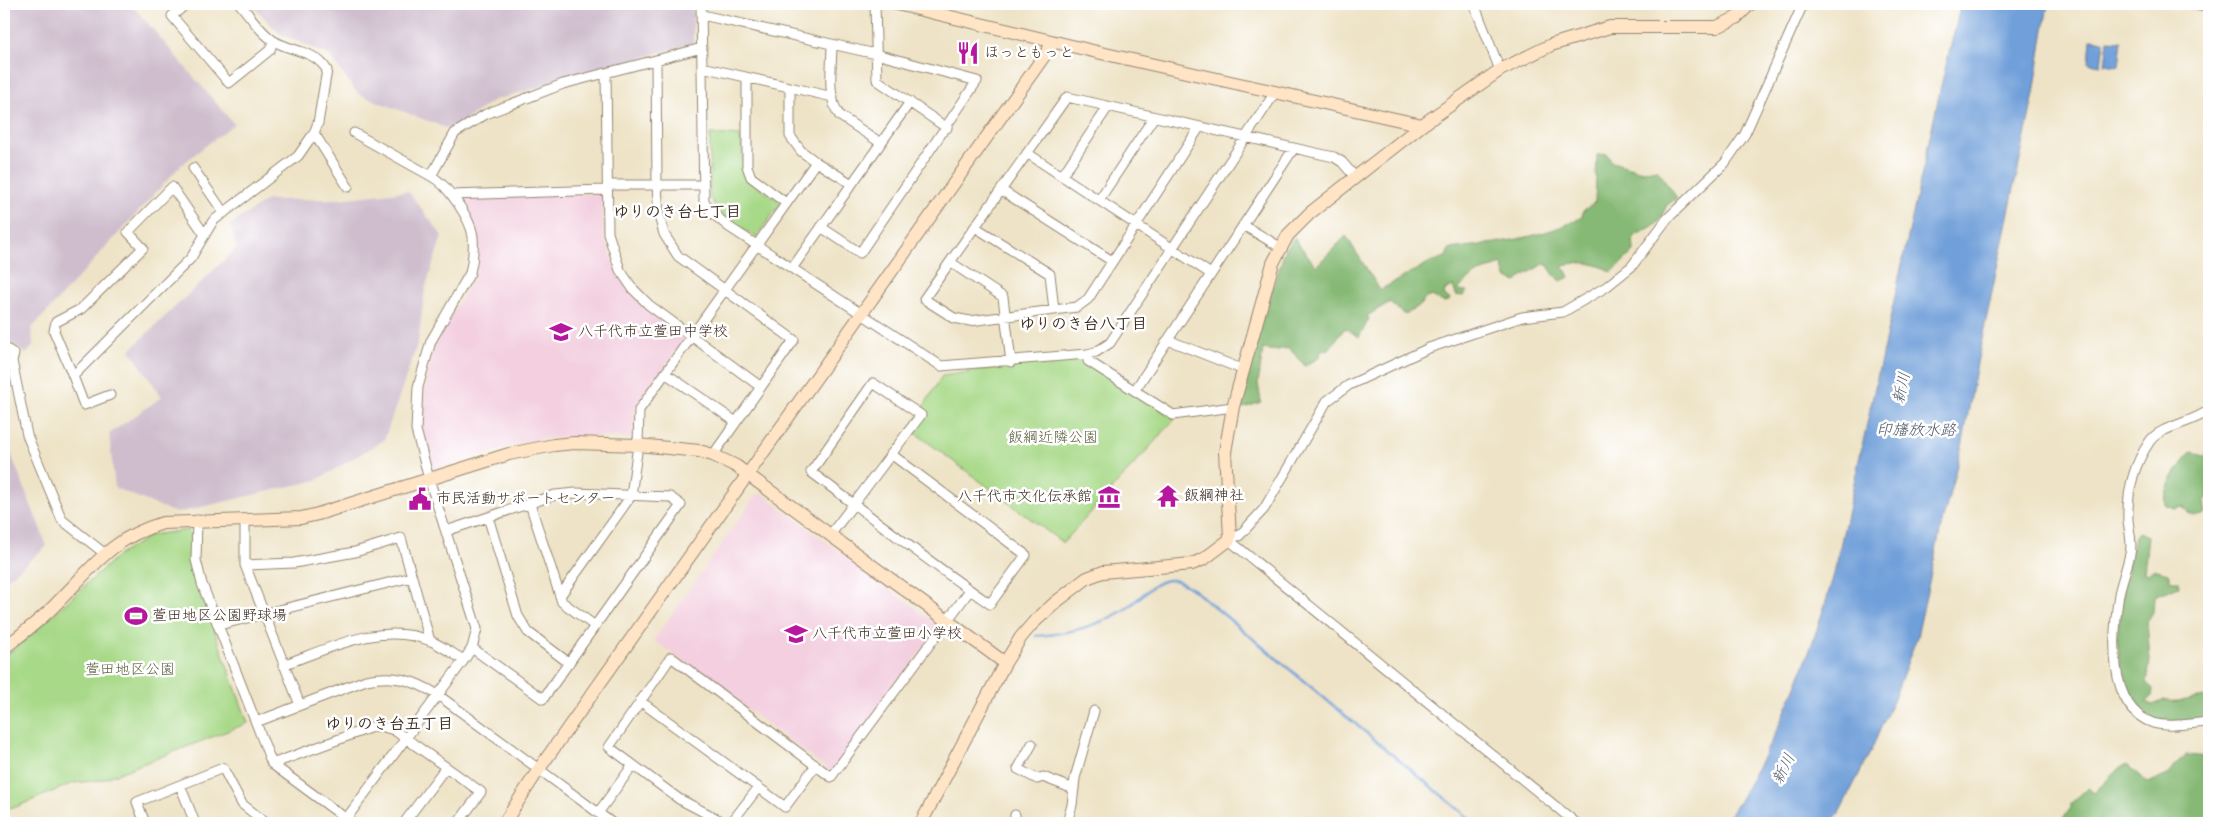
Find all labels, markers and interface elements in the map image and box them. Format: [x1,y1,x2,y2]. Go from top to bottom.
restaurant icon: ほっともっと [955,40,981,66]
place label: ほっともっと [984,43,1074,63]
district label: ゆりのき台七丁目 [613,202,741,223]
district label: ゆりのき台八丁目 [1019,314,1147,335]
school or university icon: 八千代市立萱田中学校 [548,319,574,345]
place label: 八千代市立萱田中学校 [578,322,728,342]
water label: 新川 [1888,370,1916,406]
water label: 印旛放水路 [1876,420,1957,441]
park label: 飯綱近隣公園 [1008,428,1098,448]
temple icon: 飯綱神社 [1155,483,1181,509]
museum icon: 八千代市文化伝承館 [1096,484,1122,510]
public building icon: 市民活動サポートセンター [407,486,433,512]
place label: 飯綱神社 [1184,486,1244,506]
place label: 八千代市文化伝承館 [957,487,1092,507]
place label: 市民活動サポートセンター [436,489,615,509]
sports icon: 萱田地区公園野球場 [123,603,149,629]
place label: 萱田地区公園野球場 [152,606,287,626]
school or university icon: 八千代市立萱田小学校 [783,621,809,647]
place label: 八千代市立萱田小学校 [812,624,962,644]
park label: 萱田地区公園 [85,660,175,680]
district label: ゆりのき台五丁目 [325,714,453,735]
water label: 新川 [1768,750,1800,788]

